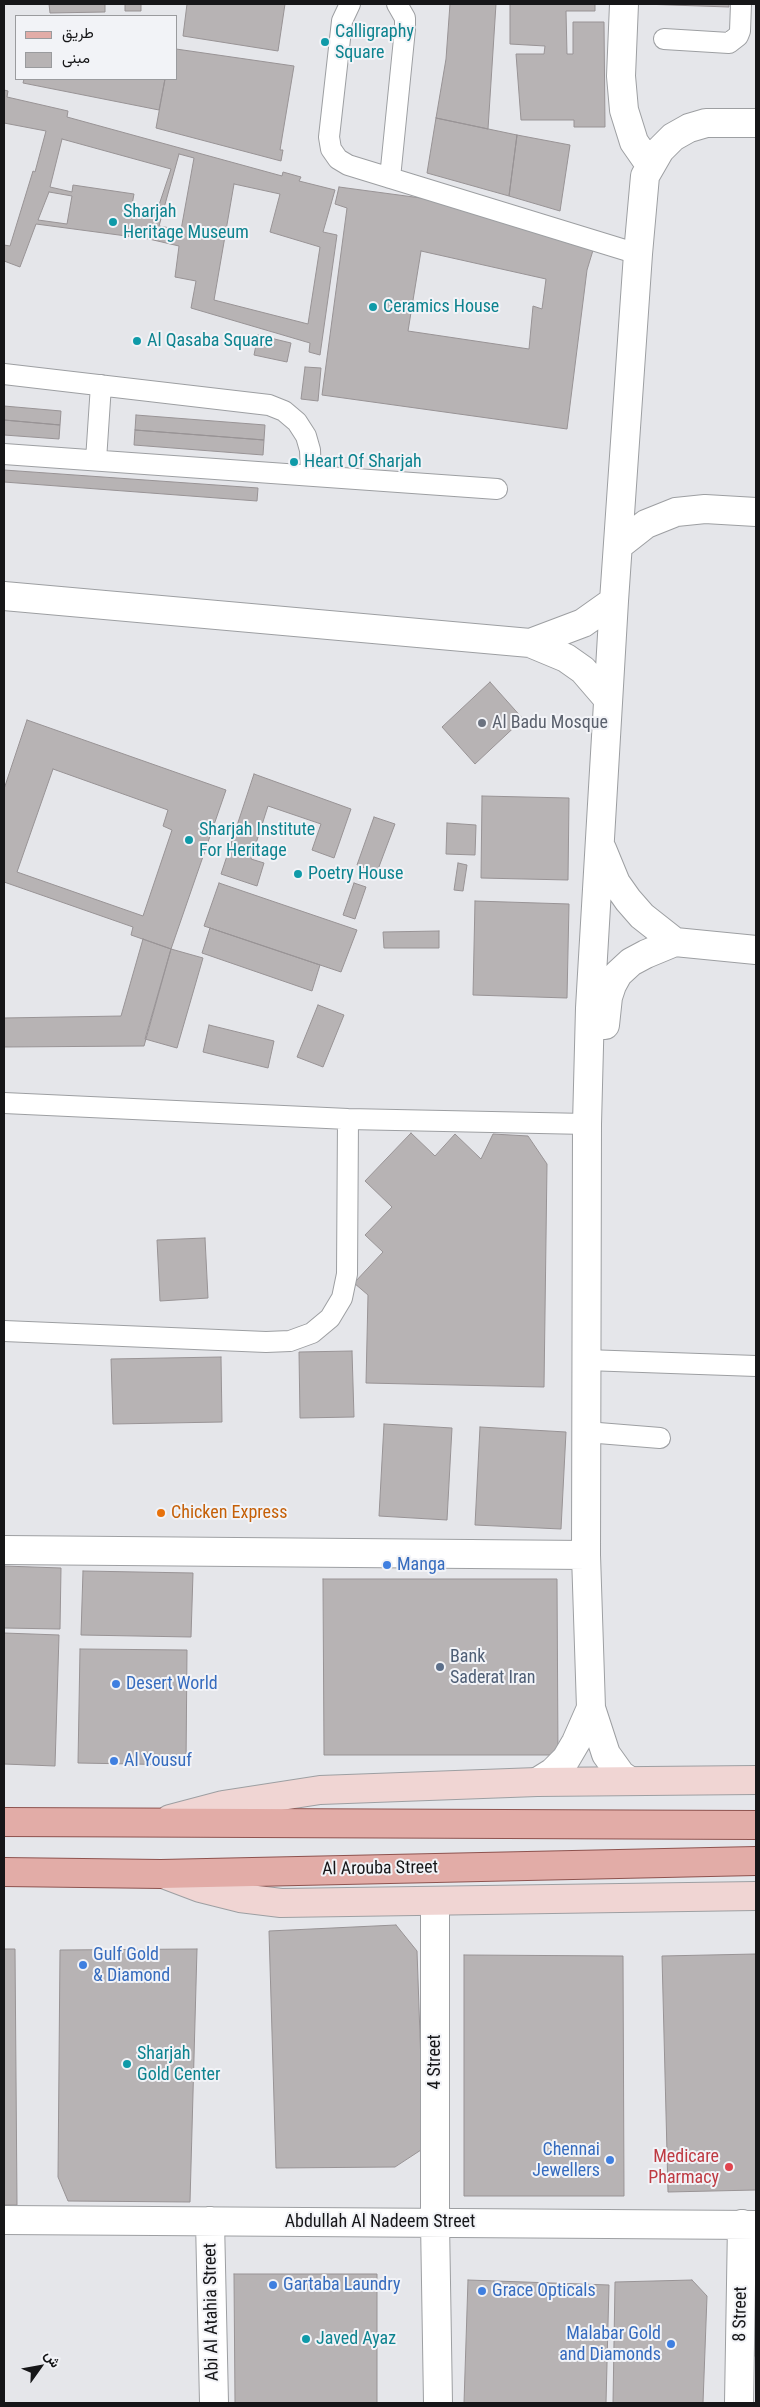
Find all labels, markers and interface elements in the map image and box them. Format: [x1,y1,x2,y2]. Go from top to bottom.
legend [15,15,178,80]
place label: Calligraphy Square [335,21,414,64]
text: طريق [62,24,94,42]
marker: Calligraphy Square [319,36,331,48]
text: مبنى [62,49,90,67]
place label: Sharjah Heritage Museum [123,201,249,243]
marker: Sharjah Heritage Museum [107,216,119,228]
place label: Ceramics House [383,296,499,318]
marker: Ceramics House [367,301,379,313]
place label: Al Qasaba Square [147,330,273,352]
marker: Al Qasaba Square [131,335,143,347]
place label: Heart Of Sharjah [304,451,422,473]
marker: Heart Of Sharjah [288,456,300,468]
place label: Al Badu Mosque [492,712,608,734]
marker: Al Badu Mosque [476,717,488,729]
place label: Sharjah Institute For Heritage [199,819,315,862]
marker: Sharjah Institute For Heritage [183,834,195,846]
place label: Poetry House [308,863,403,885]
marker: Poetry House [292,868,304,880]
place label: Chicken Express [171,1502,287,1524]
marker: Chicken Express [155,1507,167,1519]
place label: Manga [397,1554,445,1576]
marker: Manga [381,1559,393,1571]
place label: Bank Saderat Iran [450,1646,536,1688]
marker: Bank Saderat Iran [434,1661,446,1673]
place label: Desert World [126,1673,218,1695]
marker: Desert World [110,1678,122,1690]
place label: Al Yousuf [124,1750,192,1772]
marker: Al Yousuf [108,1755,120,1767]
street label: Al Arouba Street [322,1857,438,1881]
place label: Gulf Gold & Diamond [93,1944,170,1986]
marker: Gulf Gold & Diamond [77,1959,89,1971]
street label: 4 Street [424,2034,446,2090]
place label: Sharjah Gold Center [137,2043,220,2086]
marker: Sharjah Gold Center [121,2058,133,2070]
place label: Chennai Jewellers [532,2139,600,2182]
place label: Medicare Pharmacy [648,2146,719,2188]
marker: Chennai Jewellers [604,2154,616,2166]
marker: Medicare Pharmacy [723,2161,735,2173]
street label: Abdullah Al Nadeem Street [285,2211,475,2233]
street label: Abi Al Atahia Street [200,2243,224,2381]
place label: Gartaba Laundry [283,2274,400,2296]
marker: Gartaba Laundry [267,2279,279,2291]
place label: Grace Opticals [492,2280,596,2302]
marker: Grace Opticals [476,2285,488,2297]
street label: 8 Street [730,2286,752,2342]
place label: Malabar Gold and Diamonds [559,2323,661,2366]
place label: Javed Ayaz [316,2328,396,2350]
marker: Javed Ayaz [300,2333,312,2345]
marker: Malabar Gold and Diamonds [665,2338,677,2350]
north arrow [15,2342,65,2392]
text: ش [41,2348,64,2370]

